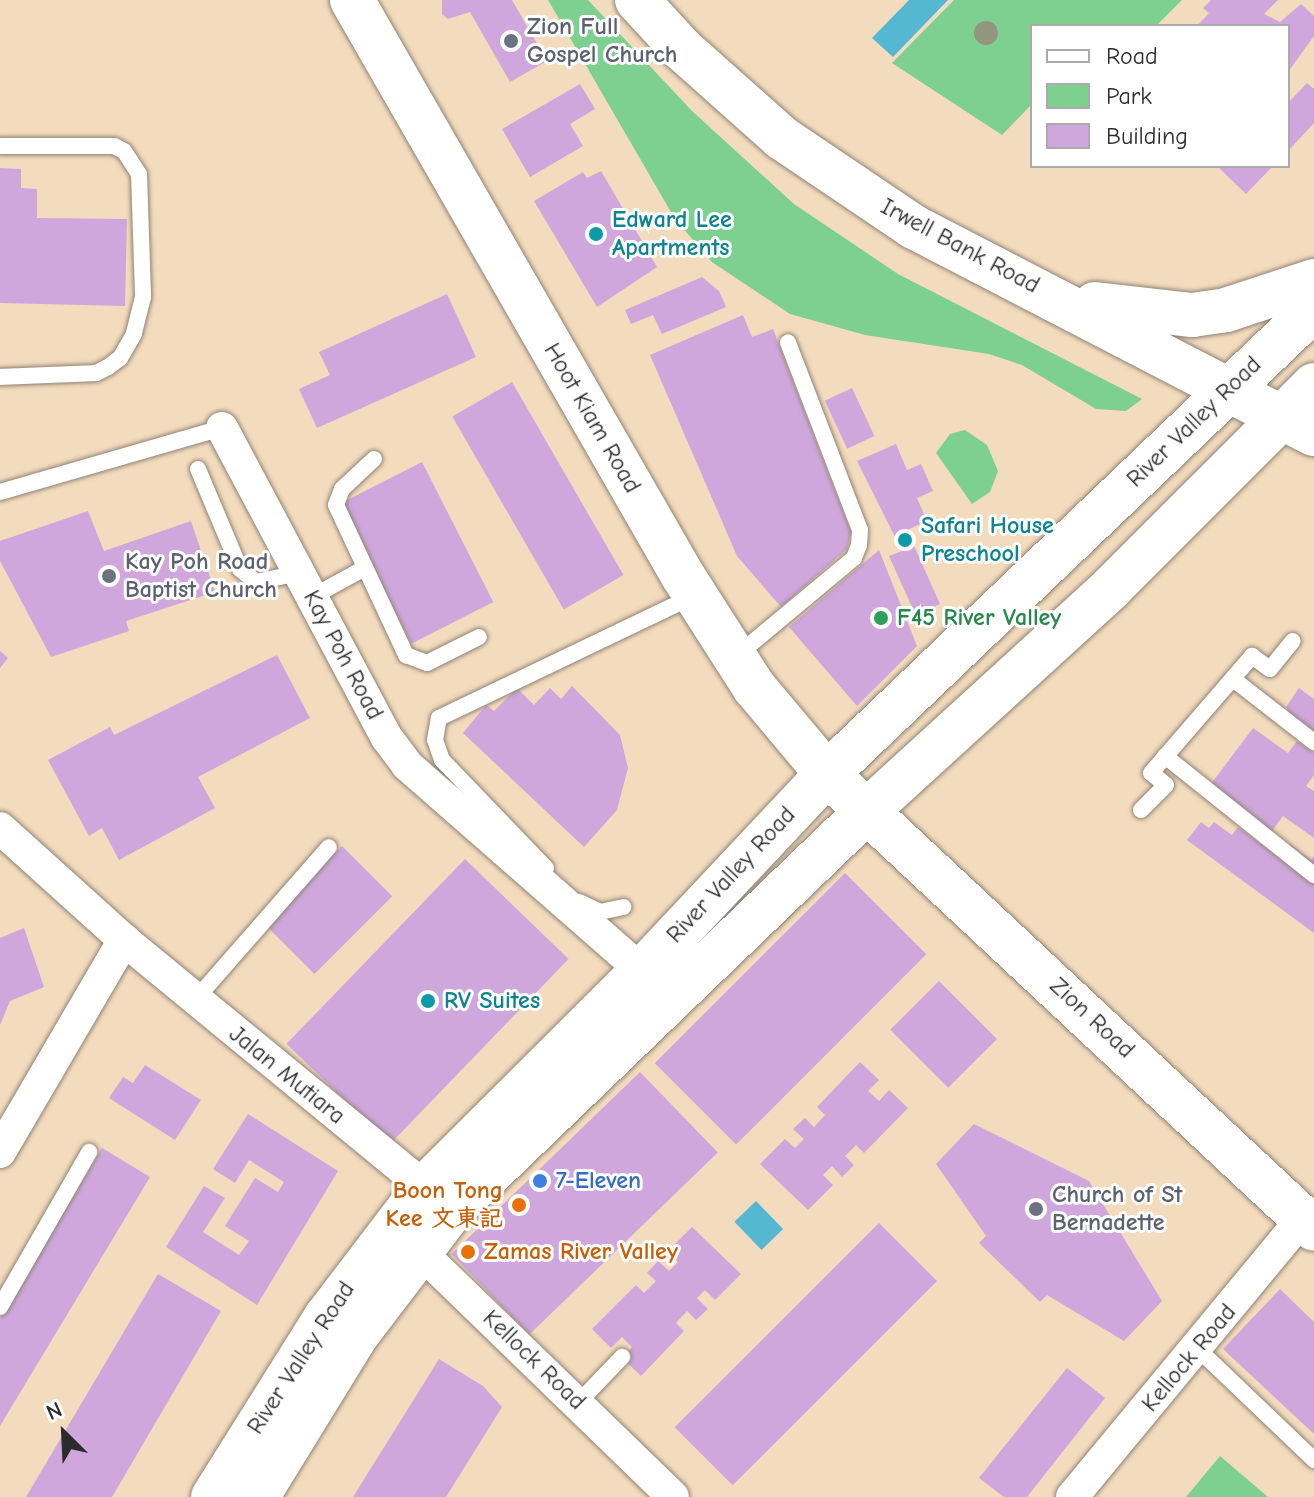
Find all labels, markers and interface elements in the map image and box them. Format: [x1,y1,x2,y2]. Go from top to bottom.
place label: Zion Full Gospel Church [527,13,677,69]
legend [1030,24,1290,168]
marker: Zion Full Gospel Church [502,32,520,50]
text: Road [1106,42,1158,70]
text: Park [1106,82,1152,110]
text: Building [1106,122,1188,150]
street label: Irwell Bank Road [876,192,1044,300]
place label: Edward Lee Apartments [612,206,732,262]
marker: Edward Lee Apartments [587,225,605,243]
street label: Hoot Kiam Road [537,338,647,498]
street label: River Valley Road [1121,351,1267,493]
place label: Safari House Preschool [921,512,1054,568]
marker: Safari House Preschool [896,531,914,549]
place label: Kay Poh Road Baptist Church [125,548,277,604]
marker: Kay Poh Road Baptist Church [100,567,118,585]
street label: Kay Poh Road [297,585,389,725]
place label: F45 River Valley [897,604,1061,632]
marker: F45 River Valley [872,609,890,627]
street label: River Valley Road [661,801,801,949]
street label: Zion Road [1044,972,1140,1064]
place label: RV Suites [444,987,540,1015]
marker: RV Suites [419,992,437,1010]
street label: Jalan Mutiara [223,1020,351,1130]
place label: 7-Eleven [556,1167,641,1195]
marker: 7-Eleven [531,1172,549,1190]
place label: Boon Tong Kee 文東記 [385,1177,503,1233]
place label: Church of St Bernadette [1052,1181,1182,1237]
marker: Boon Tong Kee 文東記 [510,1196,528,1214]
marker: Church of St Bernadette [1027,1200,1045,1218]
place label: Zamas River Valley [484,1238,678,1266]
marker: Zamas River Valley [459,1243,477,1261]
street label: River Valley Road [241,1276,361,1440]
street label: Kellock Road [1136,1298,1242,1418]
street label: Kellock Road [477,1304,591,1416]
north arrow [24,1393,104,1473]
text: N [42,1396,66,1426]

